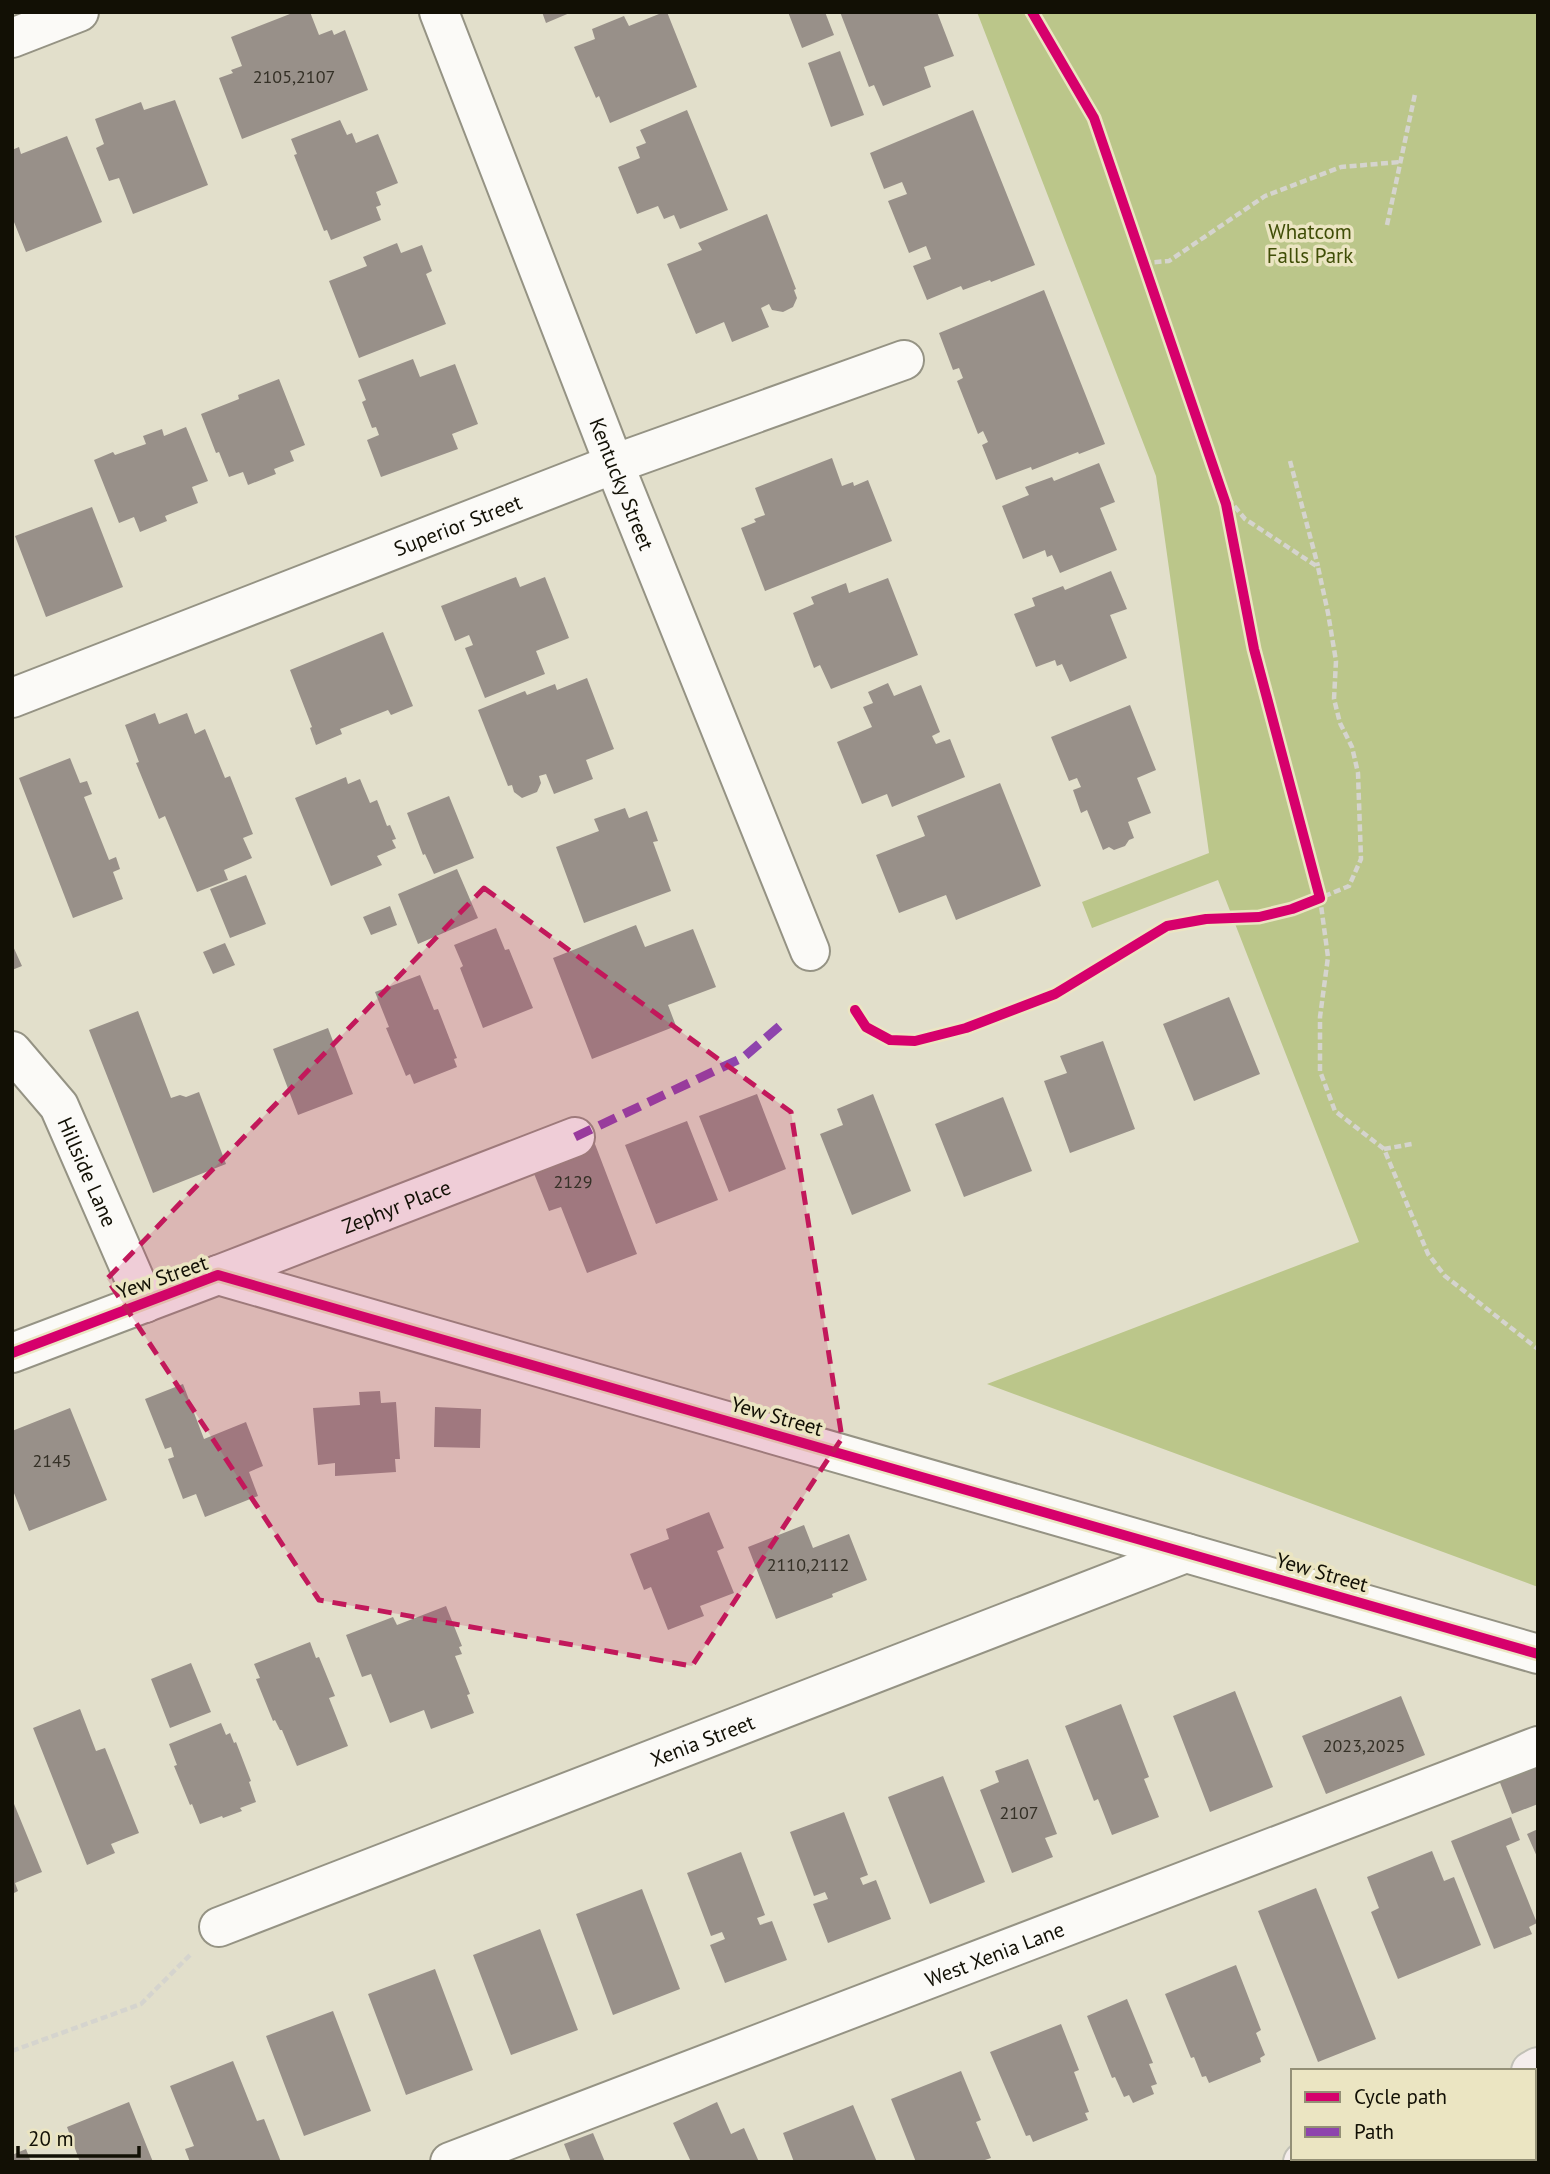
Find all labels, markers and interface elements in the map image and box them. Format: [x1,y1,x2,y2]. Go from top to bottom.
house number: 2105,2107 [253,65,335,88]
park label: Whatcom Falls Park [1267,218,1353,269]
street label: Kentucky Street [584,414,661,554]
street label: Superior Street [390,488,525,562]
street label: Hillside Lane [52,1113,123,1231]
house number: 2129 [553,1170,593,1193]
street label: Zephyr Place [338,1173,454,1239]
street label: Yew Street [113,1249,211,1305]
street label: Yew Street [728,1390,826,1442]
house number: 2145 [32,1449,72,1472]
street label: Yew Street [1273,1546,1371,1598]
house number: 2110,2112 [767,1553,849,1576]
street label: Xenia Street [646,1708,758,1772]
house number: 2023,2025 [1323,1734,1405,1757]
house number: 2107 [999,1801,1039,1824]
street label: West Xenia Lane [921,1915,1068,1993]
legend [1291,2069,1536,2160]
text: Cycle path [1354,2083,1447,2110]
scale bar [18,2114,138,2158]
text: Path [1354,2118,1394,2145]
text: 20 m [28,2125,74,2152]

